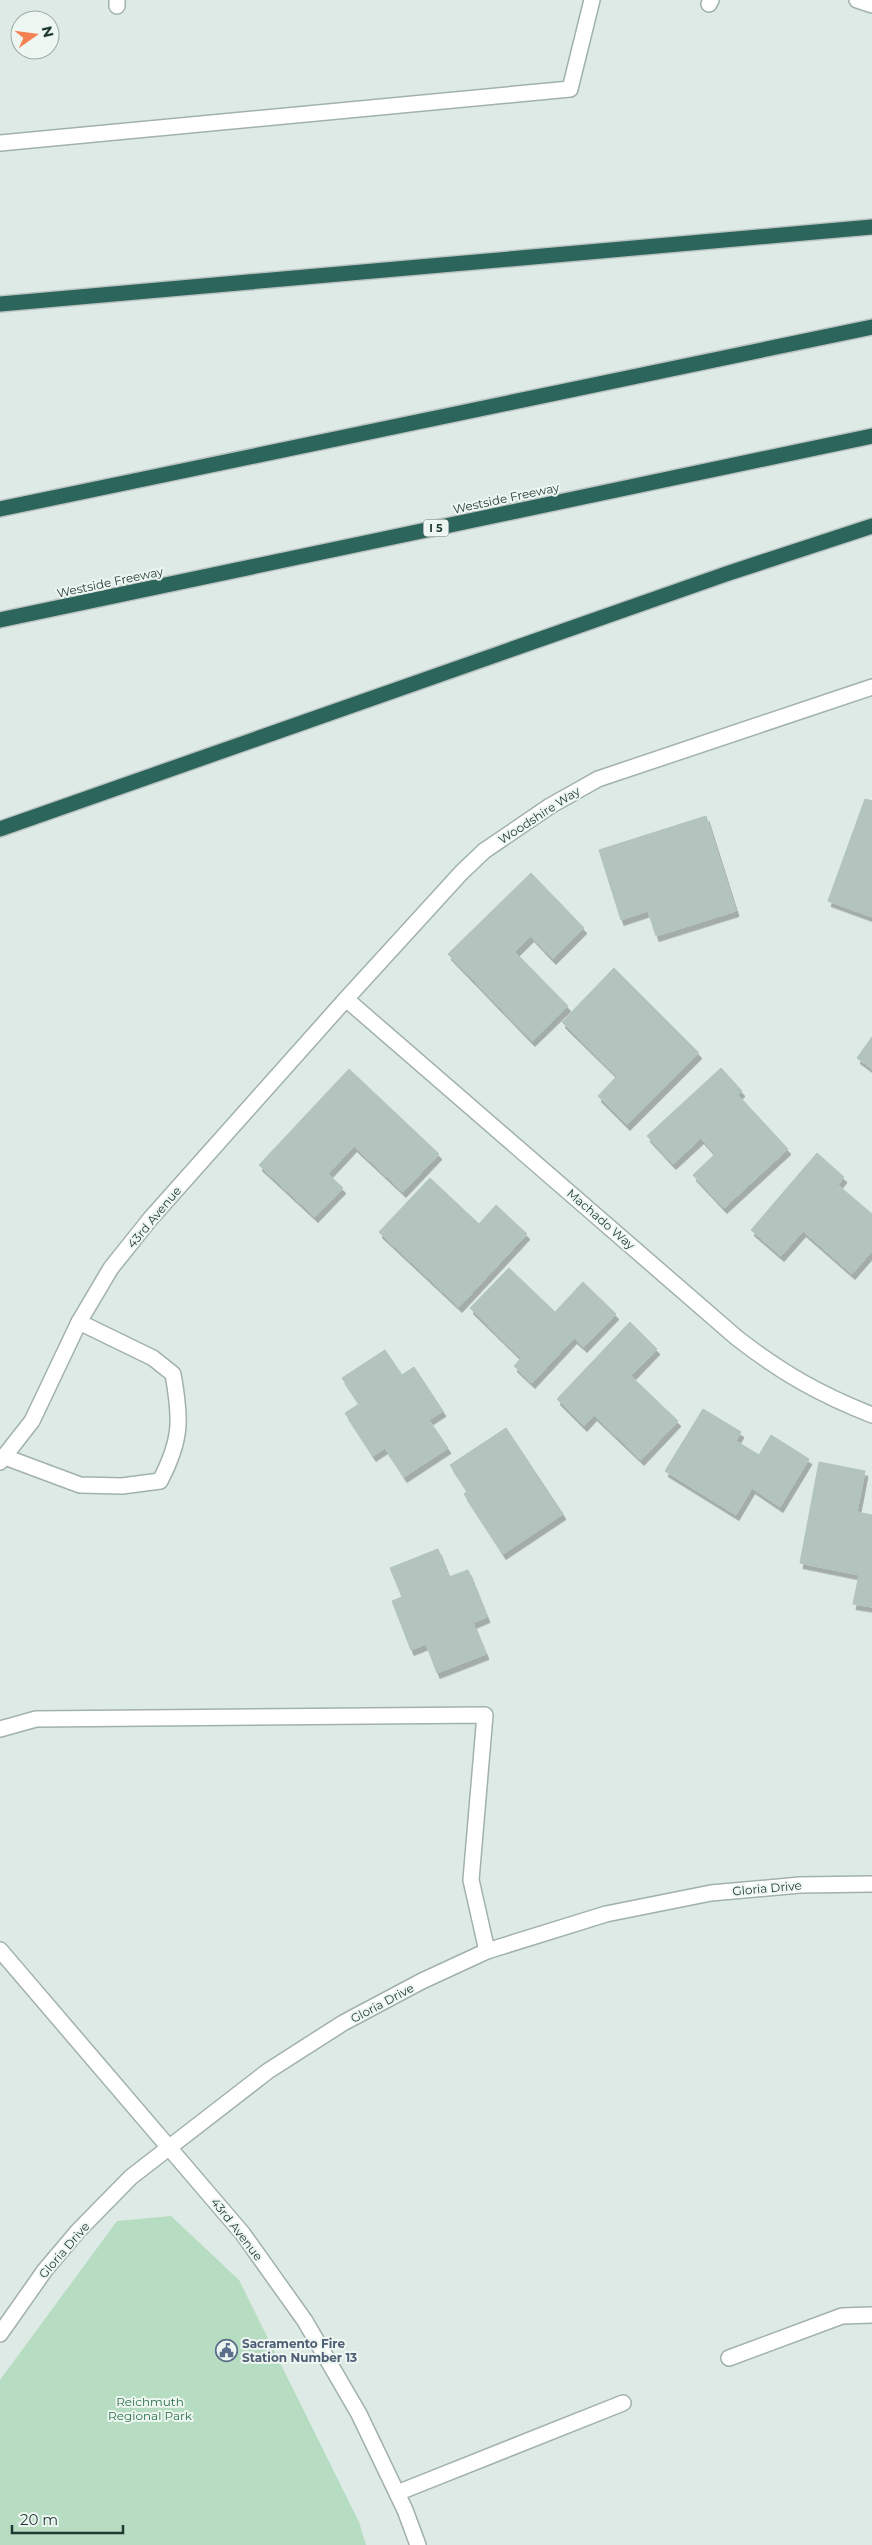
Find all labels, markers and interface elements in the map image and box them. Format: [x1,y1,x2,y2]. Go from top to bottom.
north arrow [10,10,60,60]
text: N [38,24,58,40]
street label: Westside Freeway [451,479,561,517]
road number: I 5 [424,520,448,536]
street label: Westside Freeway [55,563,165,601]
street label: Woodshire Way [495,783,583,847]
street label: 43rd Avenue [124,1183,184,1251]
street label: Machado Way [564,1185,638,1253]
street label: Gloria Drive [732,1877,802,1899]
street label: Gloria Drive [348,1980,416,2026]
street label: 43rd Avenue [208,2195,266,2263]
street label: Gloria Drive [35,2219,93,2281]
place label: Sacramento Fire Station Number 13 [242,2336,357,2365]
public building icon: Sacramento Fire Station Number 13 [214,2338,238,2362]
park label: Reichmuth Regional Park [108,2394,193,2423]
scale bar [12,2502,124,2534]
text: 20 m [20,2510,58,2529]

